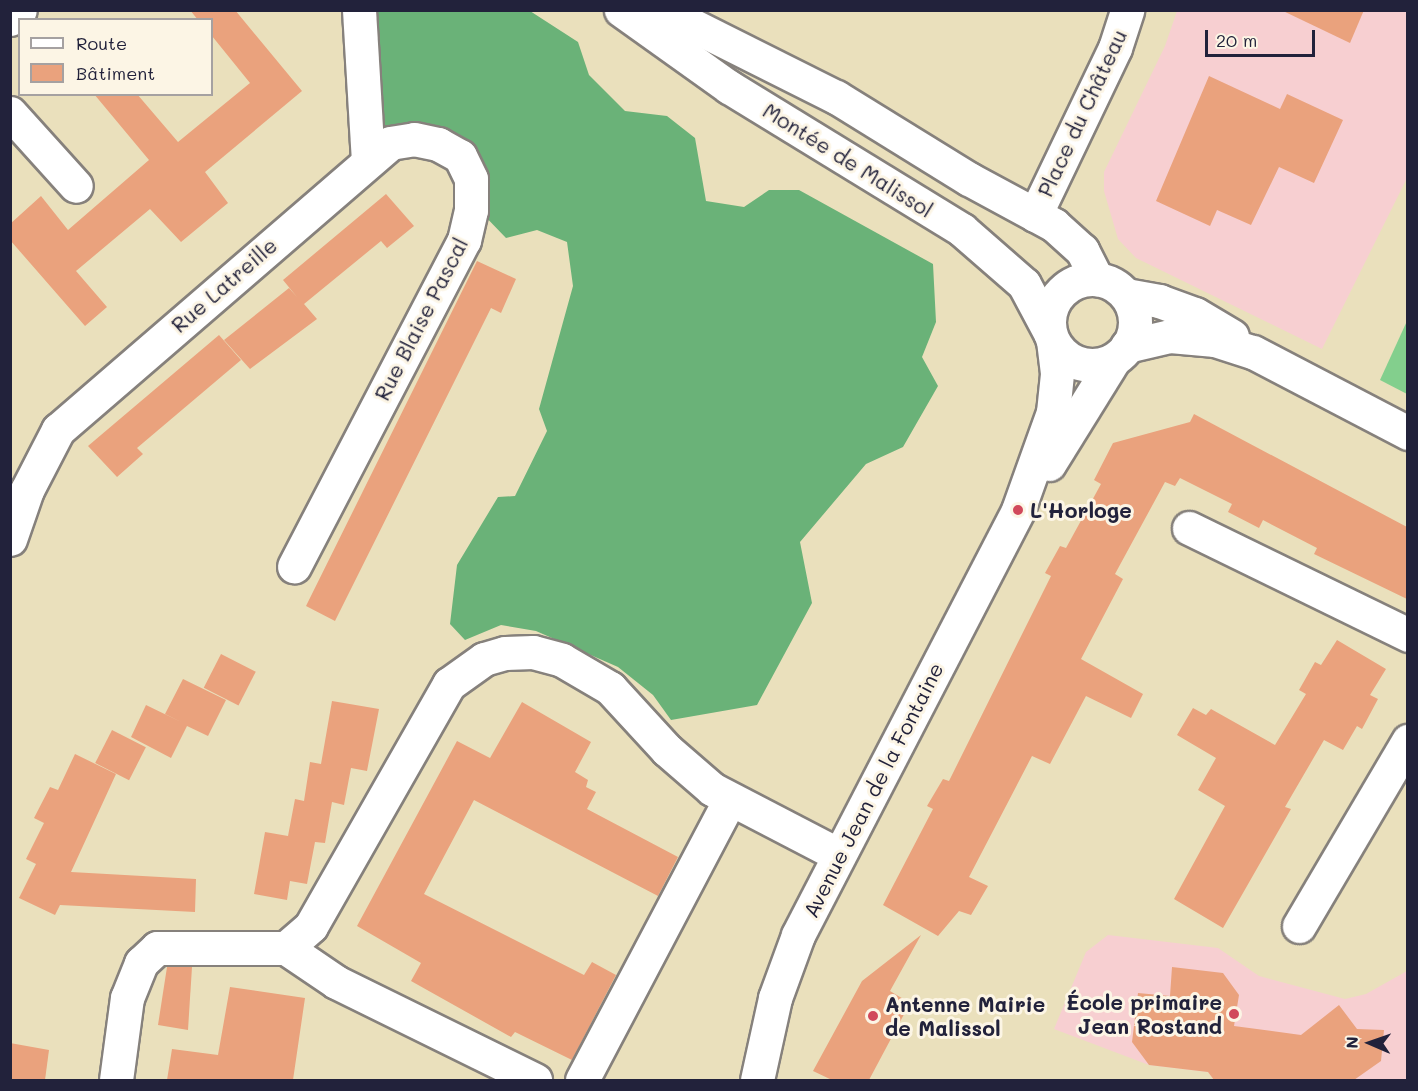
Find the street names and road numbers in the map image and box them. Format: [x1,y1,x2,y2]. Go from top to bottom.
street label: Place du Château [1032,25,1132,201]
street label: Montée de Malissol [758,98,938,222]
street label: Rue Latreille [166,232,282,338]
street label: Rue Blaise Pascal [369,233,473,405]
street label: Avenue Jean de la Fontaine [798,658,948,922]

